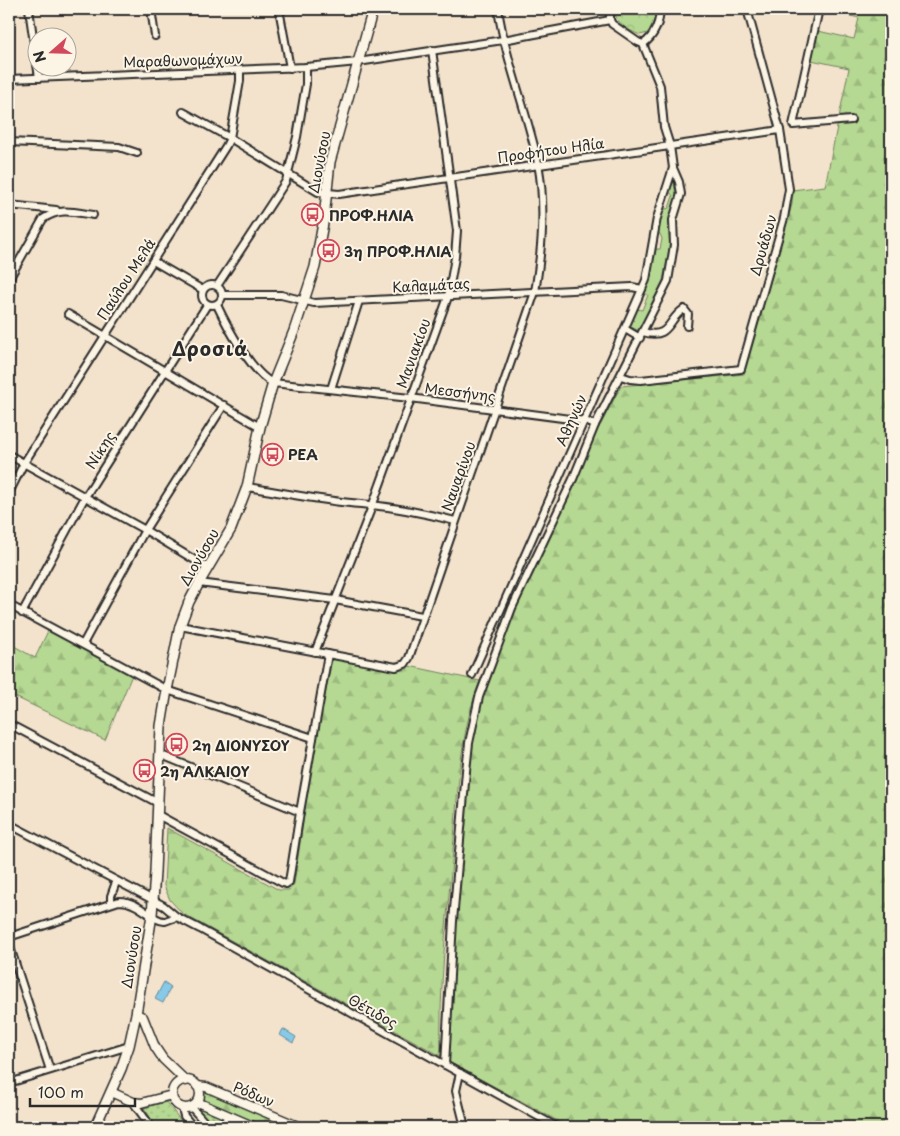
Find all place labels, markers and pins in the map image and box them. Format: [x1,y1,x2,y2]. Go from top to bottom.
bus stop icon: ΠΡΟΦ.ΗΛΙΑ [301,203,325,227]
place label: ΠΡΟΦ.ΗΛΙΑ [329,205,414,226]
bus stop icon: 3η ΠΡΟΦ.ΗΛΙΑ [316,239,340,263]
place label: 3η ΠΡΟΦ.ΗΛΙΑ [344,241,451,262]
bus stop icon: ΡΕΑ [260,442,284,466]
place label: ΡΕΑ [288,444,318,465]
bus stop icon: 2η ΔΙΟΝΥΣΟΥ [164,733,188,757]
place label: 2η ΔΙΟΝΥΣΟΥ [192,735,290,756]
bus stop icon: 2η ΑΛΚΑΙΟΥ [132,759,156,783]
place label: 2η ΑΛΚΑΙΟΥ [160,761,250,782]

